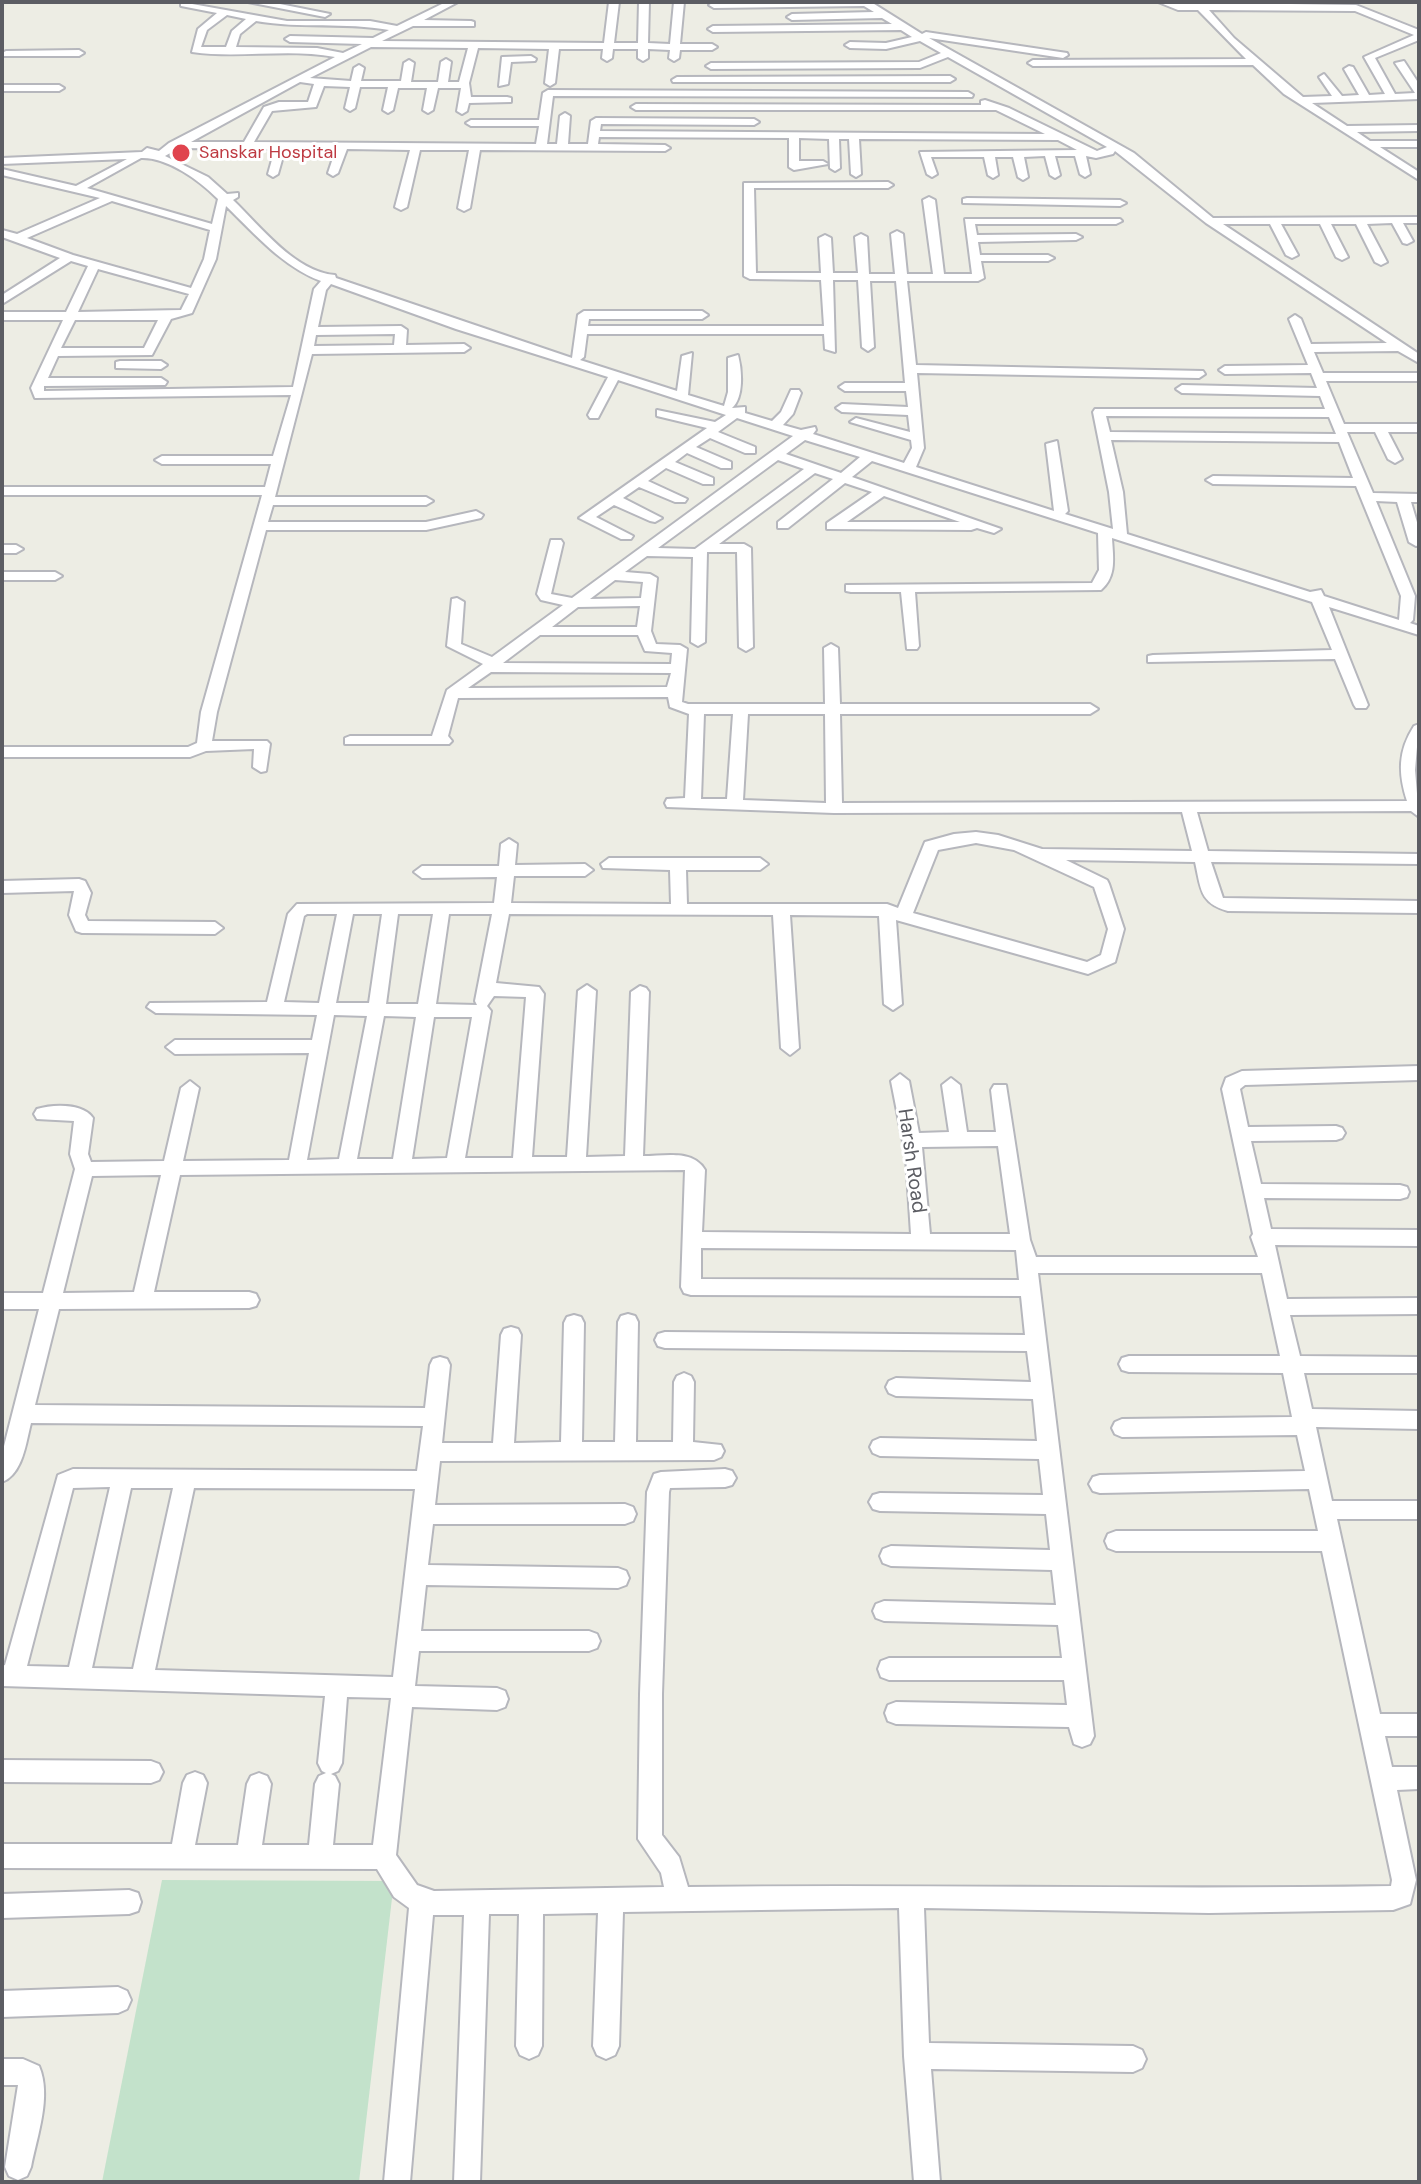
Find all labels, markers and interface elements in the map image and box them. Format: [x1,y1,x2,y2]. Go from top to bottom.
marker: Sanskar Hospital [170,142,192,164]
place label: Sanskar Hospital [199,142,337,164]
street label: Harsh Road [892,1107,930,1215]

